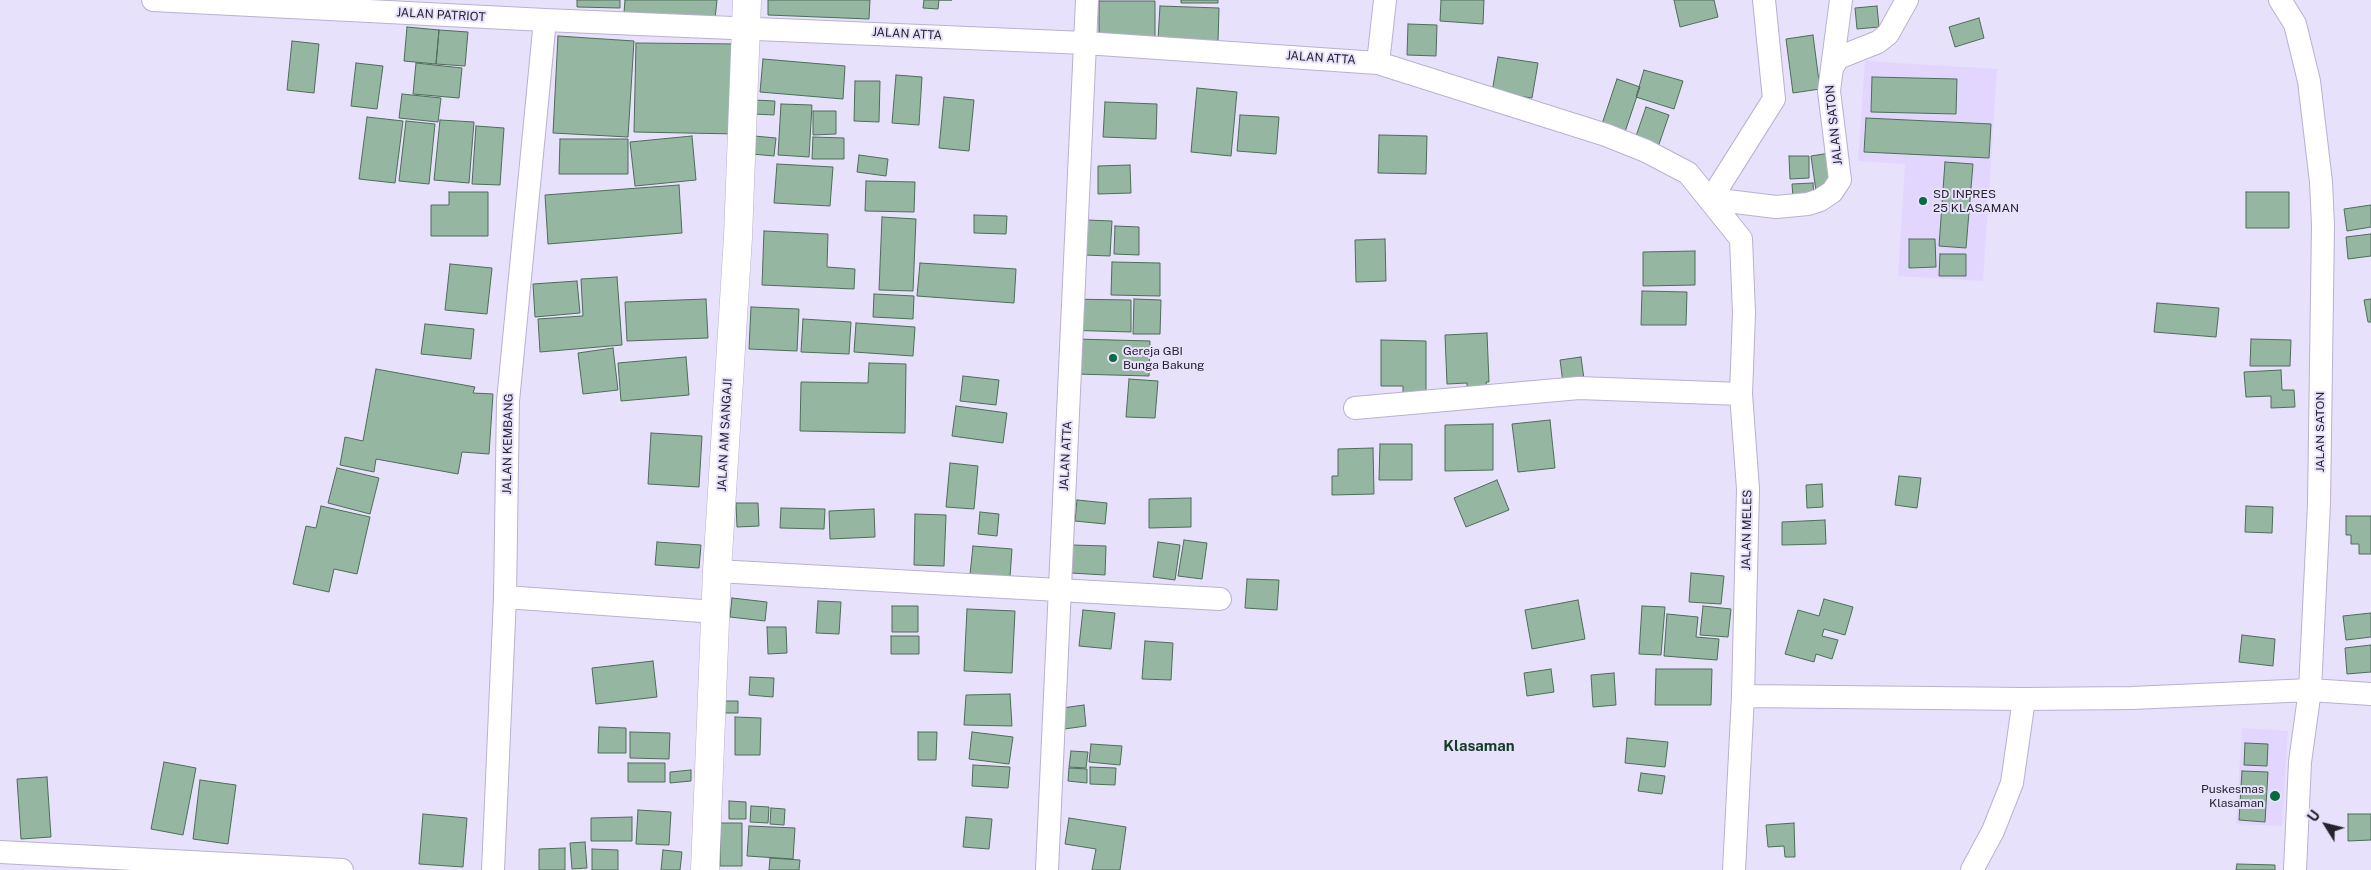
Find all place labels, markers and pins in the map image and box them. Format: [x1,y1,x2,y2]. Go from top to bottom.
place label: SD INPRES 25 KLASAMAN [1933,187,2019,215]
marker: SD INPRES 25 KLASAMAN [1917,195,1929,207]
place label: Gereja GBI Bunga Bakung [1123,344,1205,372]
marker: Gereja GBI Bunga Bakung [1107,352,1119,364]
place label: Puskesmas Klasaman [2201,782,2264,810]
marker: Puskesmas Klasaman [2268,789,2282,803]

